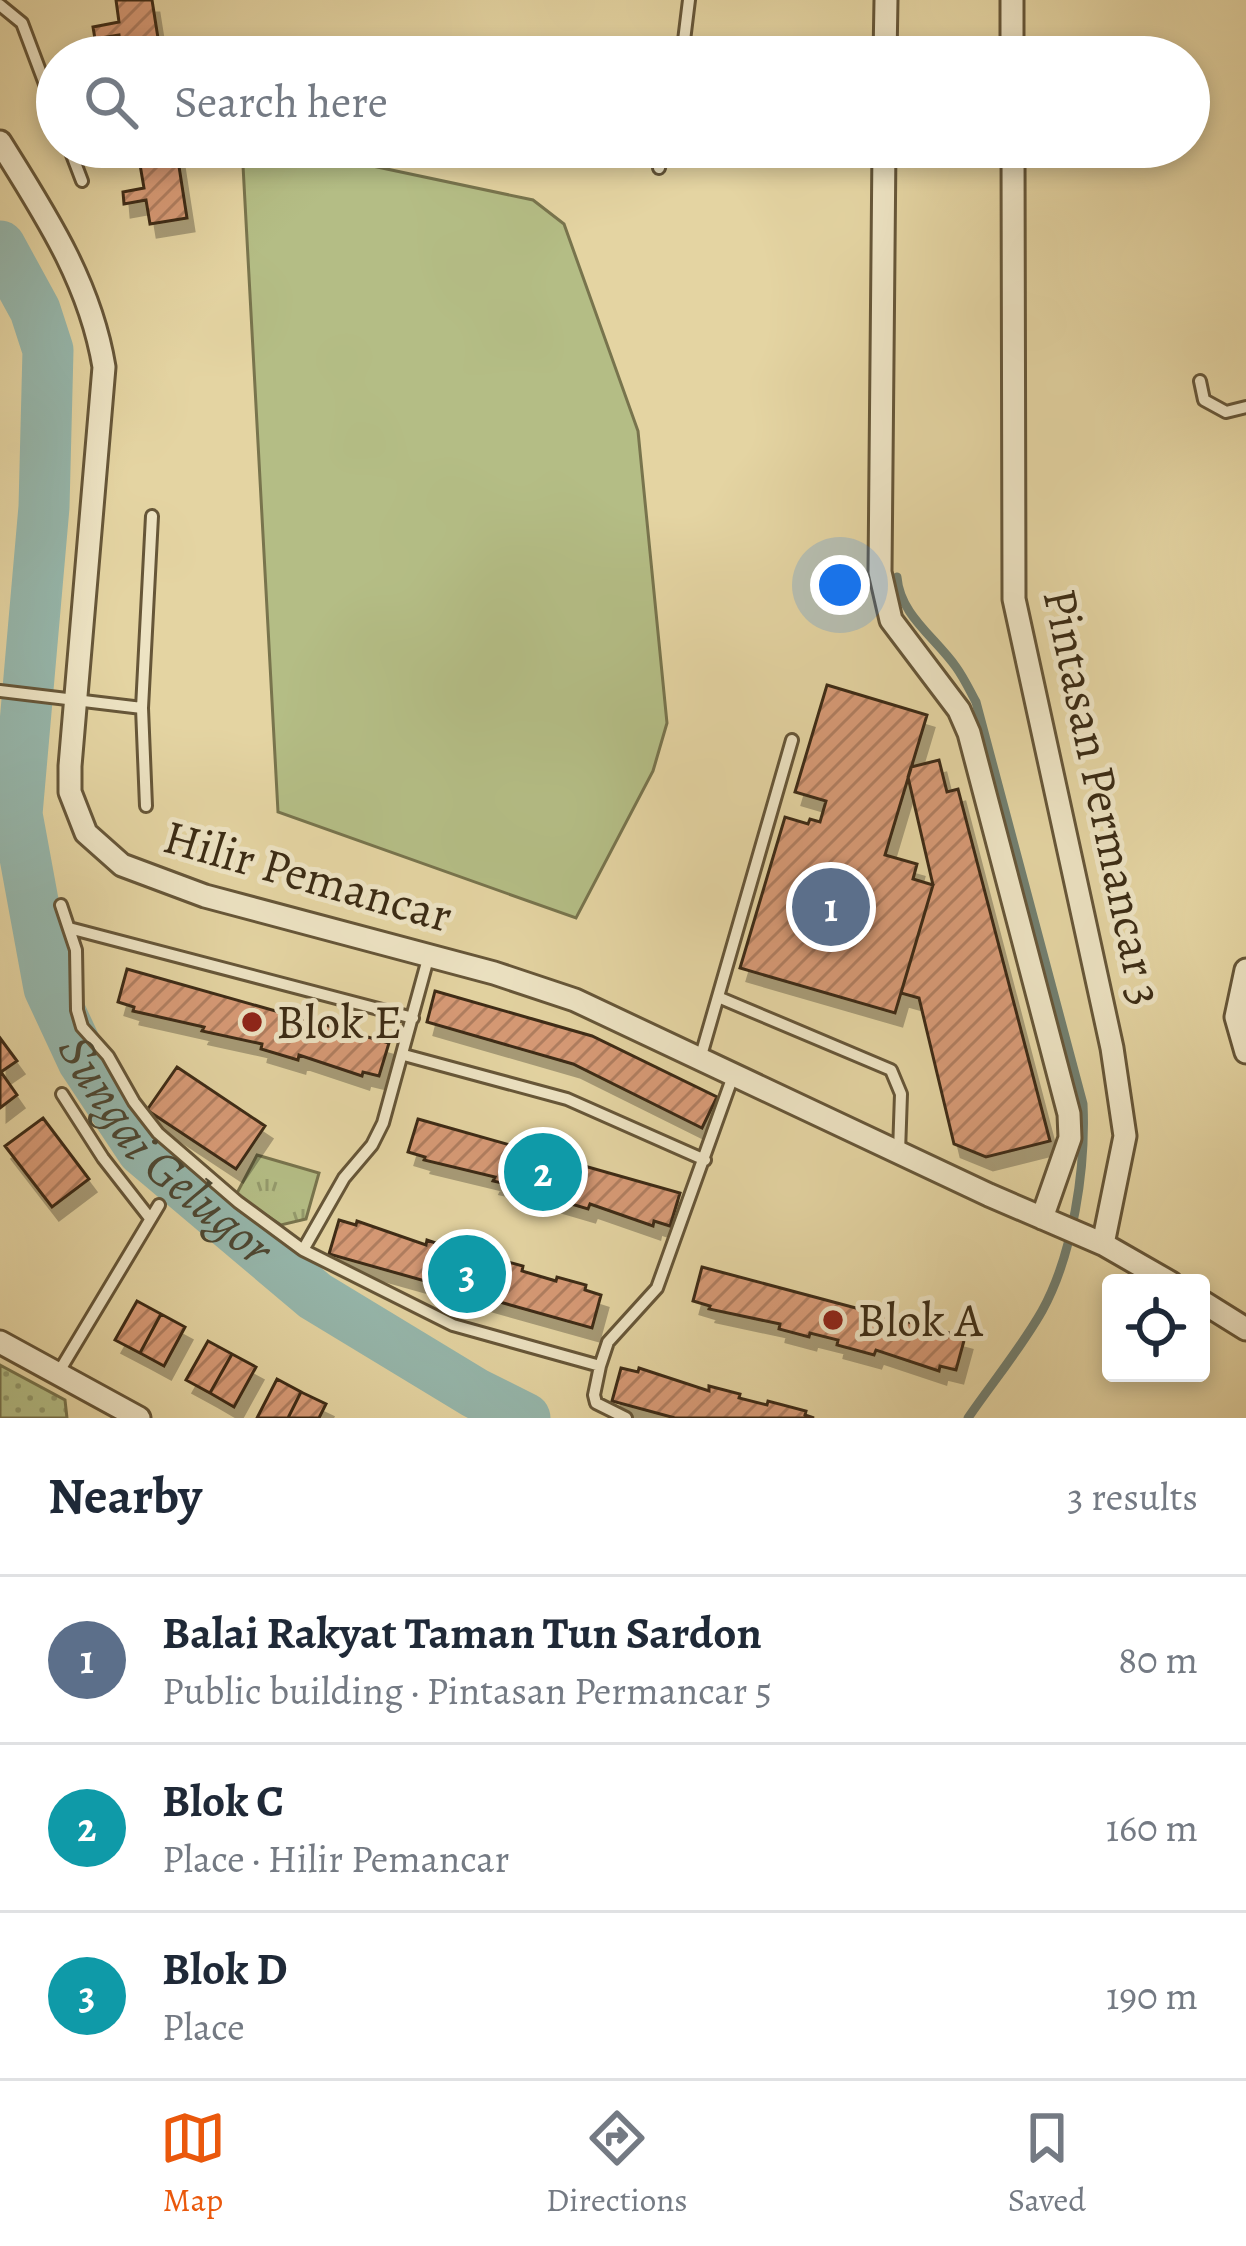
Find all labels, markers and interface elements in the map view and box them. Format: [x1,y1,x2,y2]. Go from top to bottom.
search box [36,36,1210,168]
icon: search [78,69,144,135]
text: Search here [174,71,388,133]
your location [810,555,870,615]
street label: Pintasan Permancar 3 [1027,583,1179,1011]
street label: Hilir Pemancar [156,803,460,949]
pin: 1 [792,862,870,952]
place label: Blok E [276,989,402,1055]
marker: Blok E [239,1009,265,1035]
water label: Sungai Gelugor [41,1024,290,1283]
pin: 2 [504,1127,582,1217]
pin: 3 [428,1229,506,1319]
map controls [1102,1274,1210,1382]
button: locate [1102,1274,1210,1382]
place label: Blok A [857,1287,984,1353]
marker: Blok A [820,1307,846,1333]
text: Nearby [48,1461,202,1531]
text: 3 results [1067,1470,1198,1523]
text: Balai Rakyat Taman Tun Sardon [162,1602,762,1664]
text: 1 [80,1633,94,1686]
text: 80 m [1118,1633,1198,1686]
text: Public building · Pintasan Permancar 5 [162,1664,772,1717]
text: Blok C [162,1770,284,1832]
text: 2 [78,1801,96,1854]
text: 160 m [1106,1801,1198,1854]
text: Place · Hilir Pemancar [162,1832,509,1885]
text: Blok D [162,1938,288,2000]
text: 3 [79,1969,95,2022]
text: 190 m [1106,1969,1198,2022]
text: Place [162,2000,245,2053]
tab: Map [160,2105,226,2222]
tab: Directions [546,2105,688,2222]
tab: Saved [1008,2105,1086,2222]

